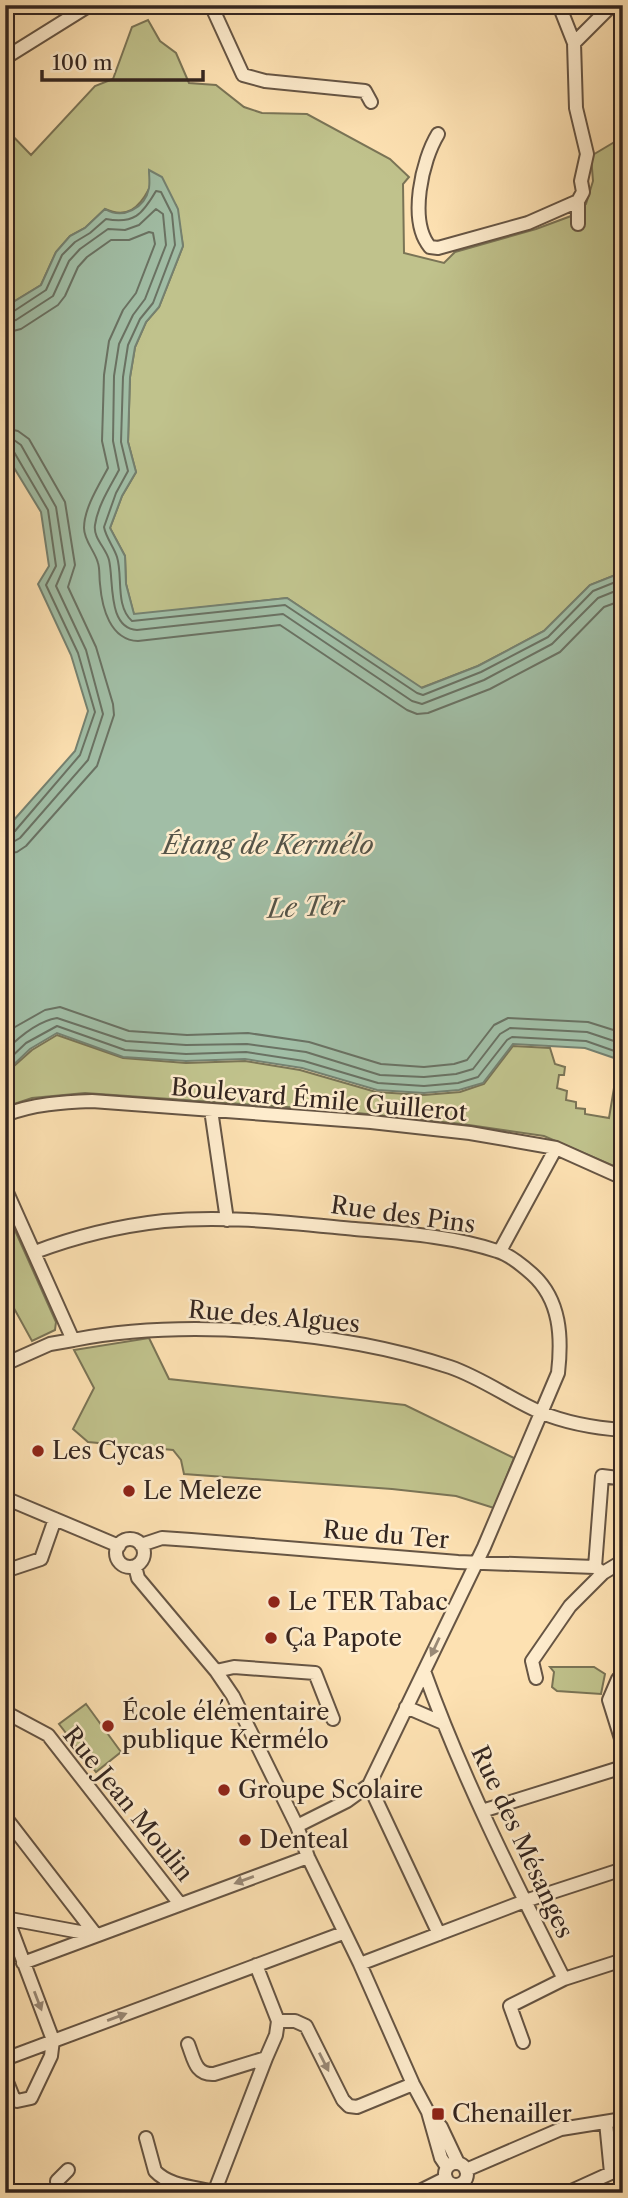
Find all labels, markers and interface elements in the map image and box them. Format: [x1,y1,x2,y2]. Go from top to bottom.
scale bar [42,38,203,82]
text: 100 m [52,50,113,75]
water label: Étang de Kermélo [160,829,374,861]
water label: Le Ter [264,889,347,925]
street label: Boulevard Émile Guillerot [170,1072,469,1127]
street label: Rue des Pins [329,1190,477,1239]
street label: Rue des Algues [187,1295,361,1338]
place label: Les Cycas [52,1436,165,1465]
marker: Les Cycas [30,1443,46,1459]
place label: Le Meleze [143,1476,262,1505]
marker: Le Meleze [121,1483,137,1499]
street label: Rue du Ter [322,1515,450,1554]
place label: Le TER Tabac [288,1587,448,1616]
marker: Le TER Tabac [266,1594,282,1610]
place label: Ça Papote [285,1623,402,1652]
marker: Ça Papote [263,1630,279,1646]
one-way arrow [430,1637,441,1657]
place label: École élémentaire publique Kermélo [122,1697,329,1754]
marker: École élémentaire publique Kermélo [100,1718,116,1734]
street label: Rue Jean Moulin [57,1721,200,1887]
street label: Rue des Mésanges [465,1741,580,1943]
place label: Groupe Scolaire [238,1775,423,1804]
marker: Groupe Scolaire [216,1782,232,1798]
place label: Denteal [259,1825,349,1854]
marker: Denteal [237,1832,253,1848]
one-way arrow [234,1875,255,1886]
one-way arrow [33,1991,44,2012]
one-way arrow [107,2011,128,2022]
one-way arrow [317,2052,329,2072]
place label: Chenailler [452,2099,572,2128]
marker: Chenailler [430,2106,446,2122]

